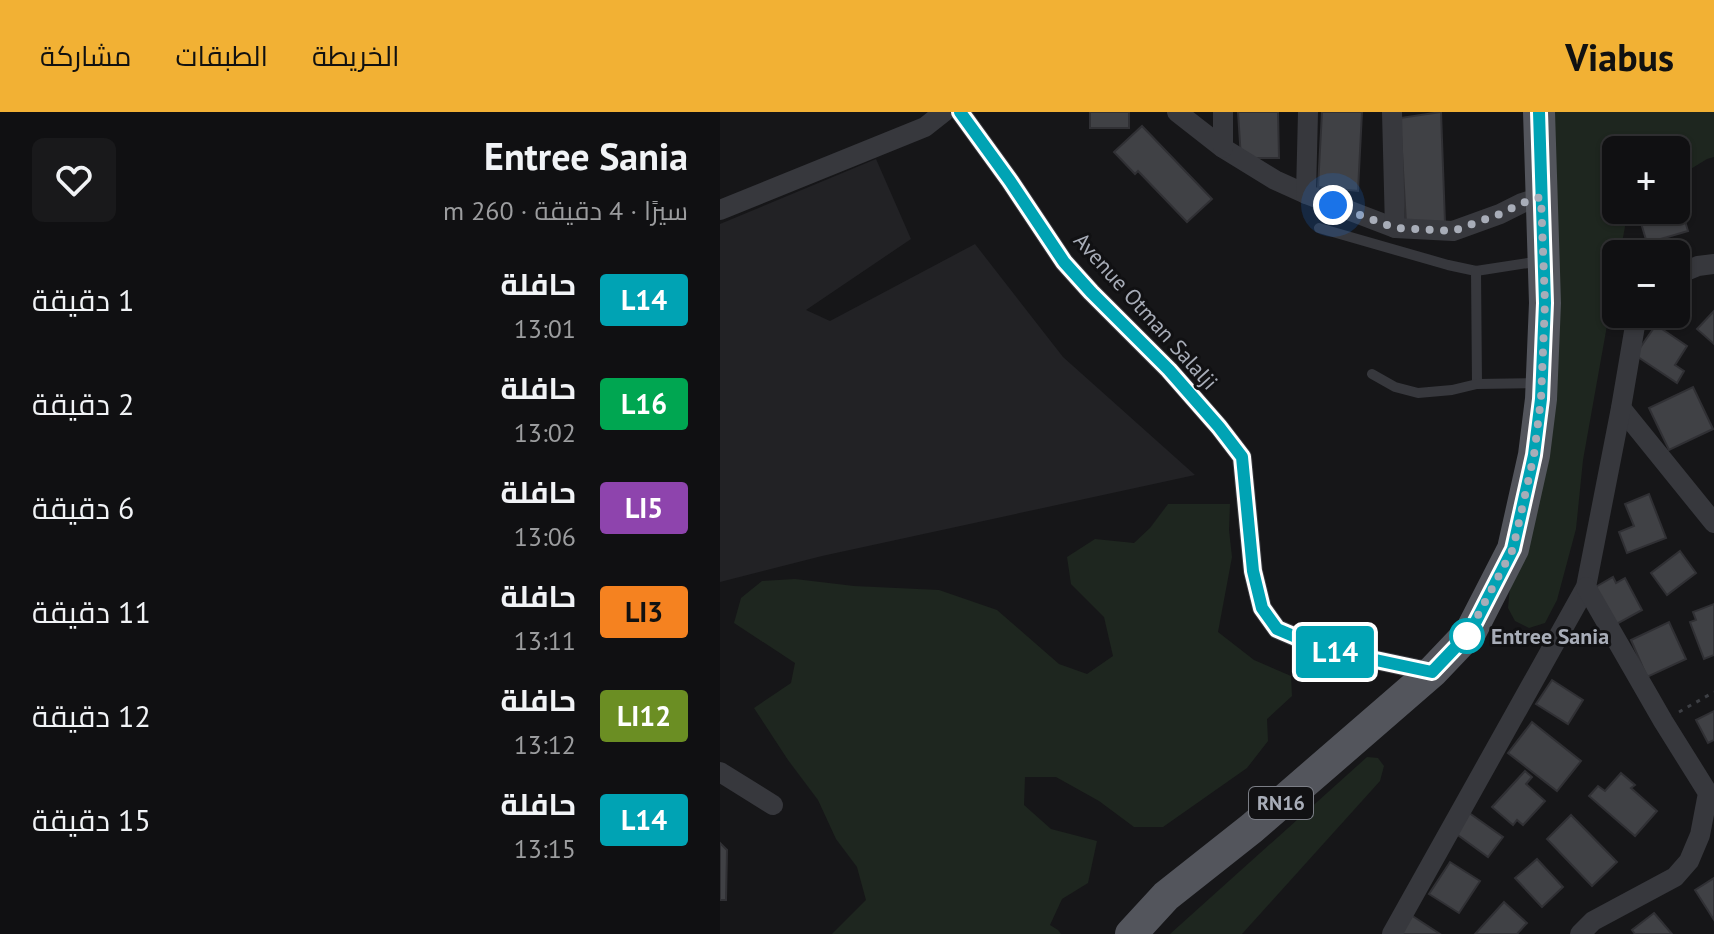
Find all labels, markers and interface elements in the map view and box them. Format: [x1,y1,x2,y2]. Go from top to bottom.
text: Viabus [1565,32,1674,81]
text: مشاركة [40,37,131,74]
text: الطبقات [175,37,268,74]
text: الخريطة [312,37,399,74]
text: Entree Sania [484,131,688,180]
map controls [1602,136,1690,328]
button: + [1602,136,1690,224]
button: heart [32,138,116,222]
your location [1313,185,1353,225]
text: سيرًا · 4 دقيقة · 260 m [443,194,688,227]
street label: Avenue Otman Salalji [1068,227,1224,395]
button: − [1602,240,1690,328]
text: حافلة [501,264,576,303]
text: 1 دقيقة [32,280,134,319]
text: L14 [621,281,667,318]
text: 13:01 [514,312,576,345]
text: حافلة [501,368,576,407]
text: 2 دقيقة [32,384,134,423]
text: L16 [621,385,667,422]
text: 13:02 [514,416,576,449]
text: حافلة [501,472,576,511]
text: 6 دقيقة [32,488,134,527]
text: LI5 [625,489,663,526]
text: 13:06 [514,520,576,553]
text: حافلة [501,576,576,615]
text: 11 دقيقة [32,592,151,631]
text: LI3 [625,593,663,630]
marker: Entree Sania [1450,619,1484,653]
place label: Entree Sania [1491,622,1609,650]
text: 13:11 [514,624,576,657]
line badge: L14 [1289,626,1381,678]
text: L14 [1312,633,1358,670]
text: حافلة [501,680,576,719]
text: 12 دقيقة [32,696,151,735]
text: LI12 [617,697,671,734]
text: 13:12 [514,728,576,761]
text: حافلة [501,784,576,823]
road number: RN16 [1249,787,1313,819]
text: 15 دقيقة [32,800,151,839]
text: L14 [621,801,667,838]
text: 13:15 [514,832,576,865]

